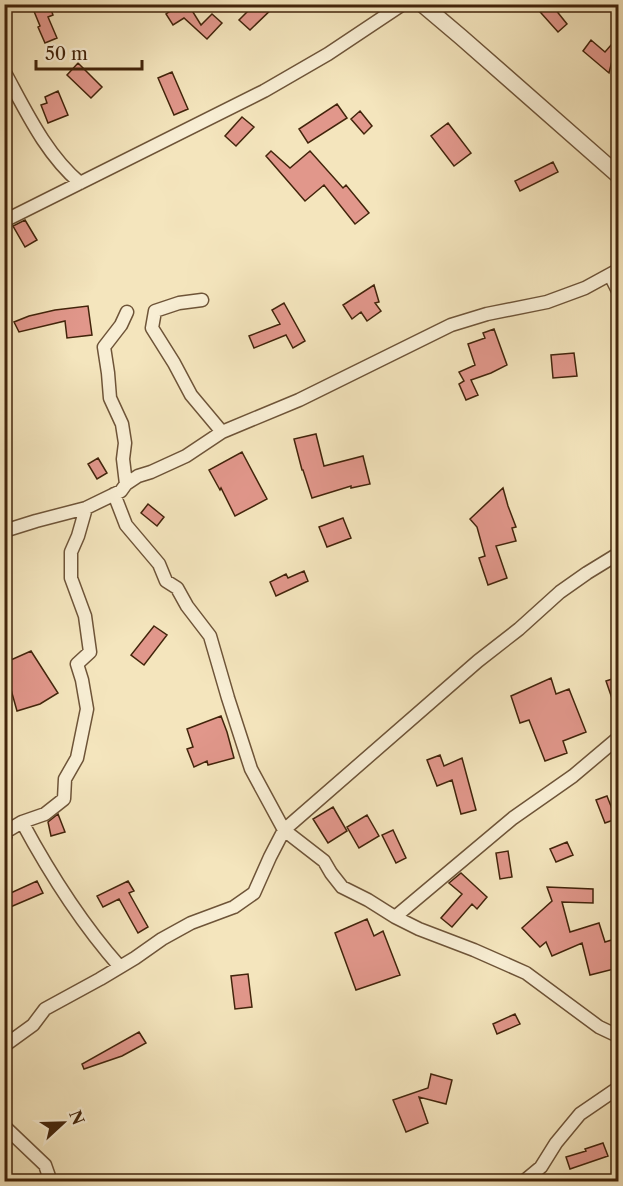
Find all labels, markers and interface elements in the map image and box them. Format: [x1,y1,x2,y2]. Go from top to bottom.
scale bar [36,33,142,71]
text: 50 m [45,43,88,65]
north arrow [33,1093,93,1153]
text: N [65,1107,89,1128]

